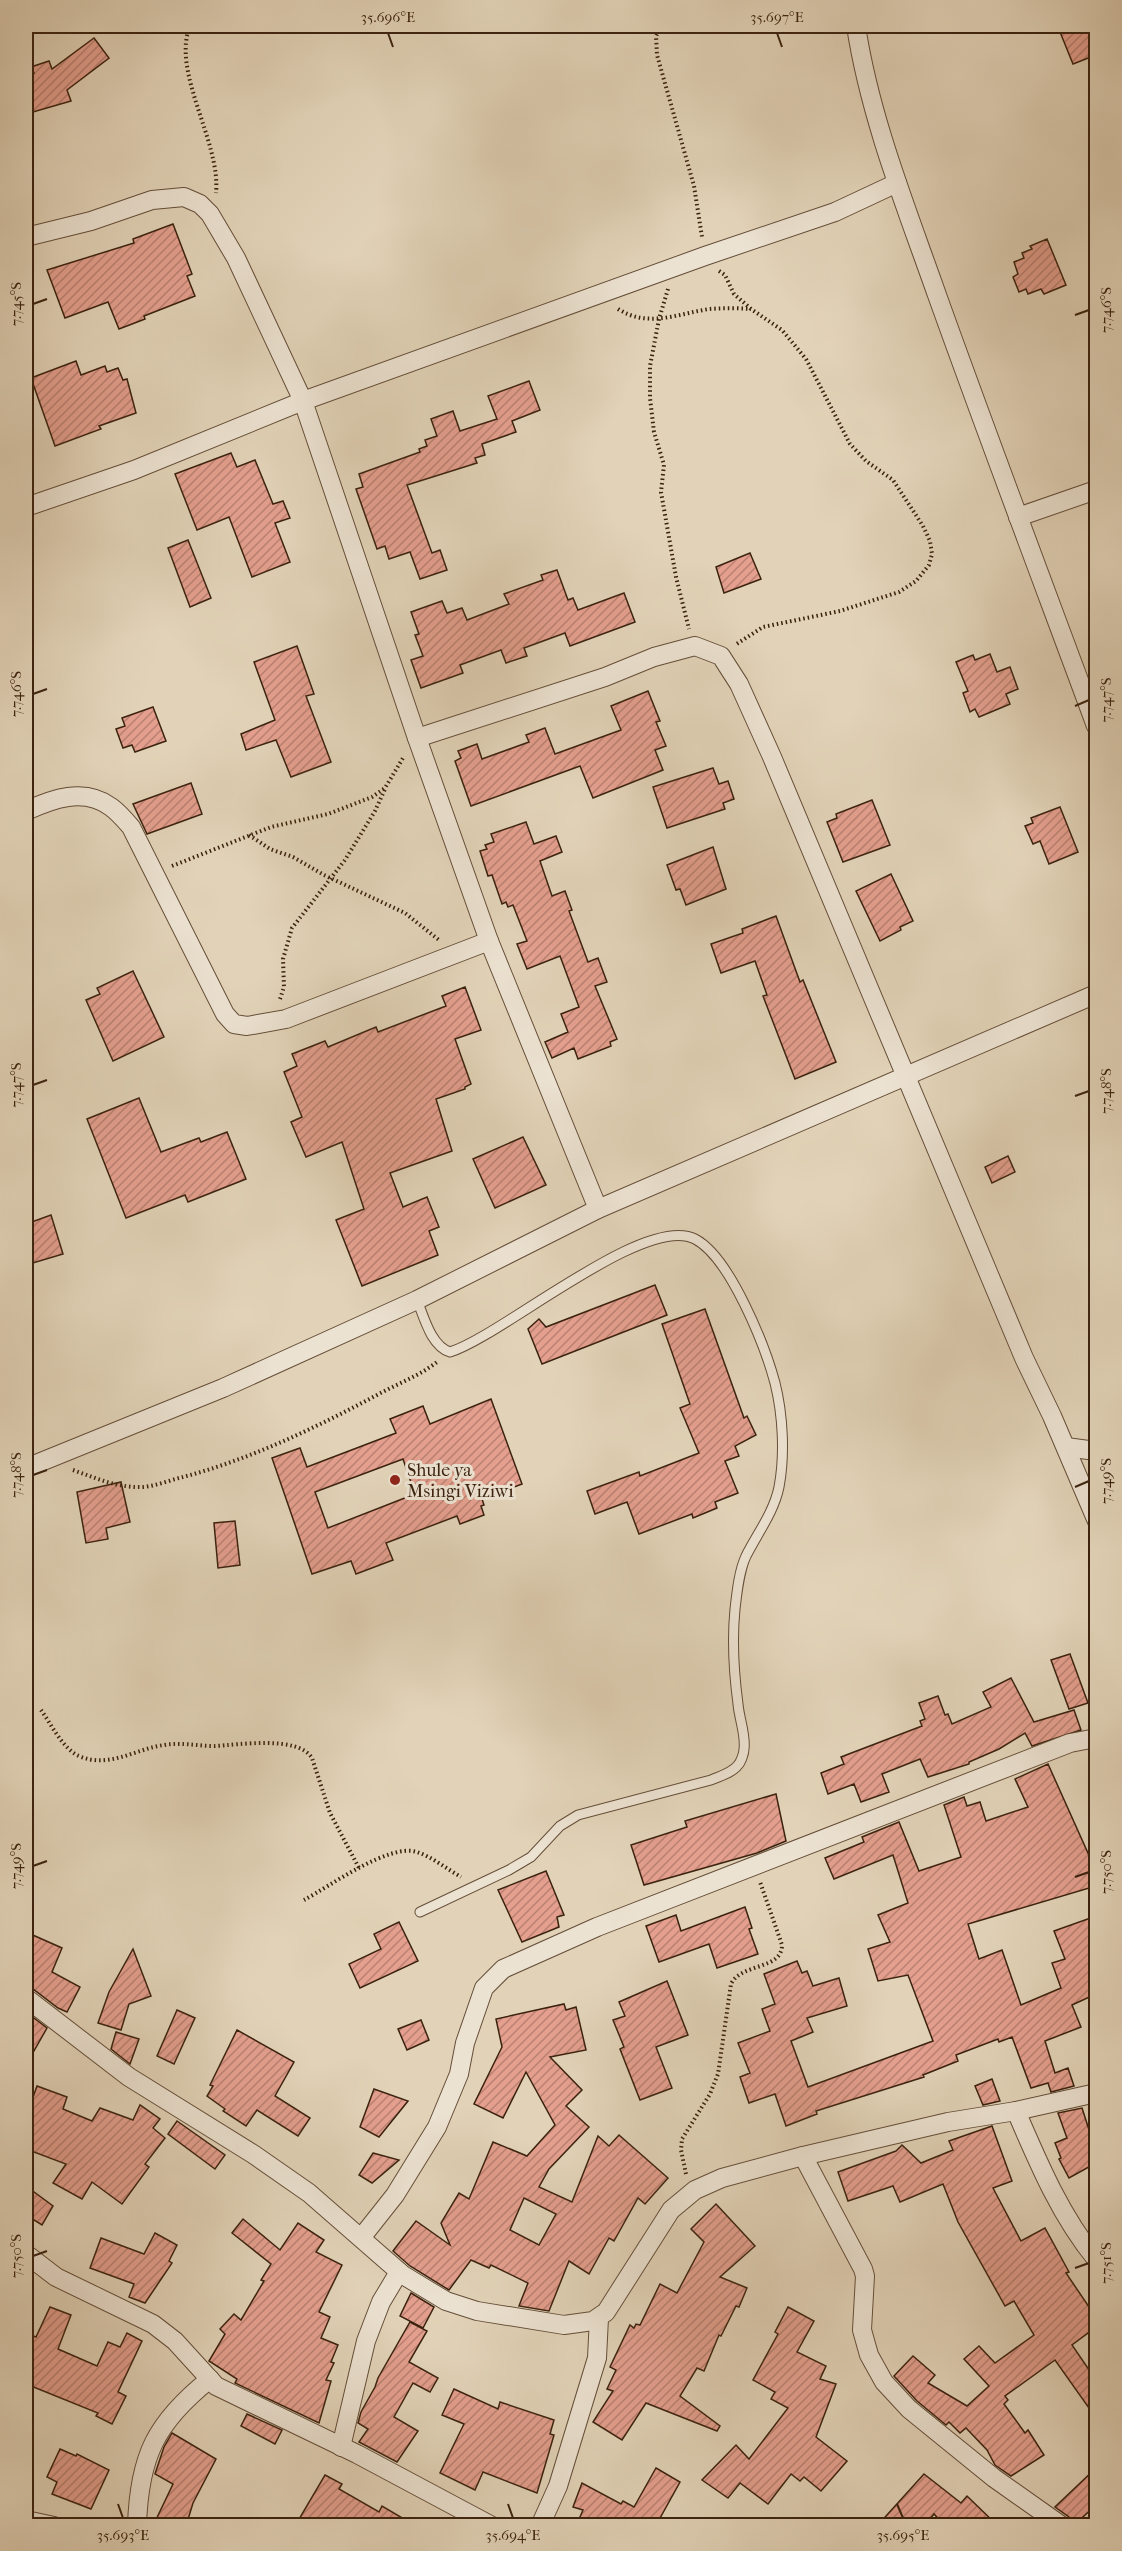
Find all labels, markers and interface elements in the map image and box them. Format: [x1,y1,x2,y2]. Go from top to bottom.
text: 35.696°E [361,8,415,26]
text: 35.697°E [750,8,804,26]
text: 7.745°S [7,282,25,326]
text: 7.746°S [1097,287,1115,333]
text: 7.746°S [7,671,25,717]
text: 7.747°S [1097,677,1115,722]
text: 7.747°S [7,1062,25,1107]
text: 7.748°S [1097,1068,1115,1114]
text: 7.748°S [7,1452,25,1498]
text: 7.749°S [1097,1458,1115,1504]
place label: Shule ya Msingi Viziwi [407,1460,514,1502]
marker: Shule ya Msingi Viziwi [388,1473,402,1487]
text: 7.749°S [7,1843,25,1889]
text: 7.750°S [1097,1850,1115,1894]
text: 7.750°S [7,2234,25,2278]
text: 7.751°S [1097,2242,1115,2284]
text: 35.693°E [97,2526,149,2544]
text: 35.694°E [486,2526,540,2544]
text: 35.695°E [877,2526,929,2544]

